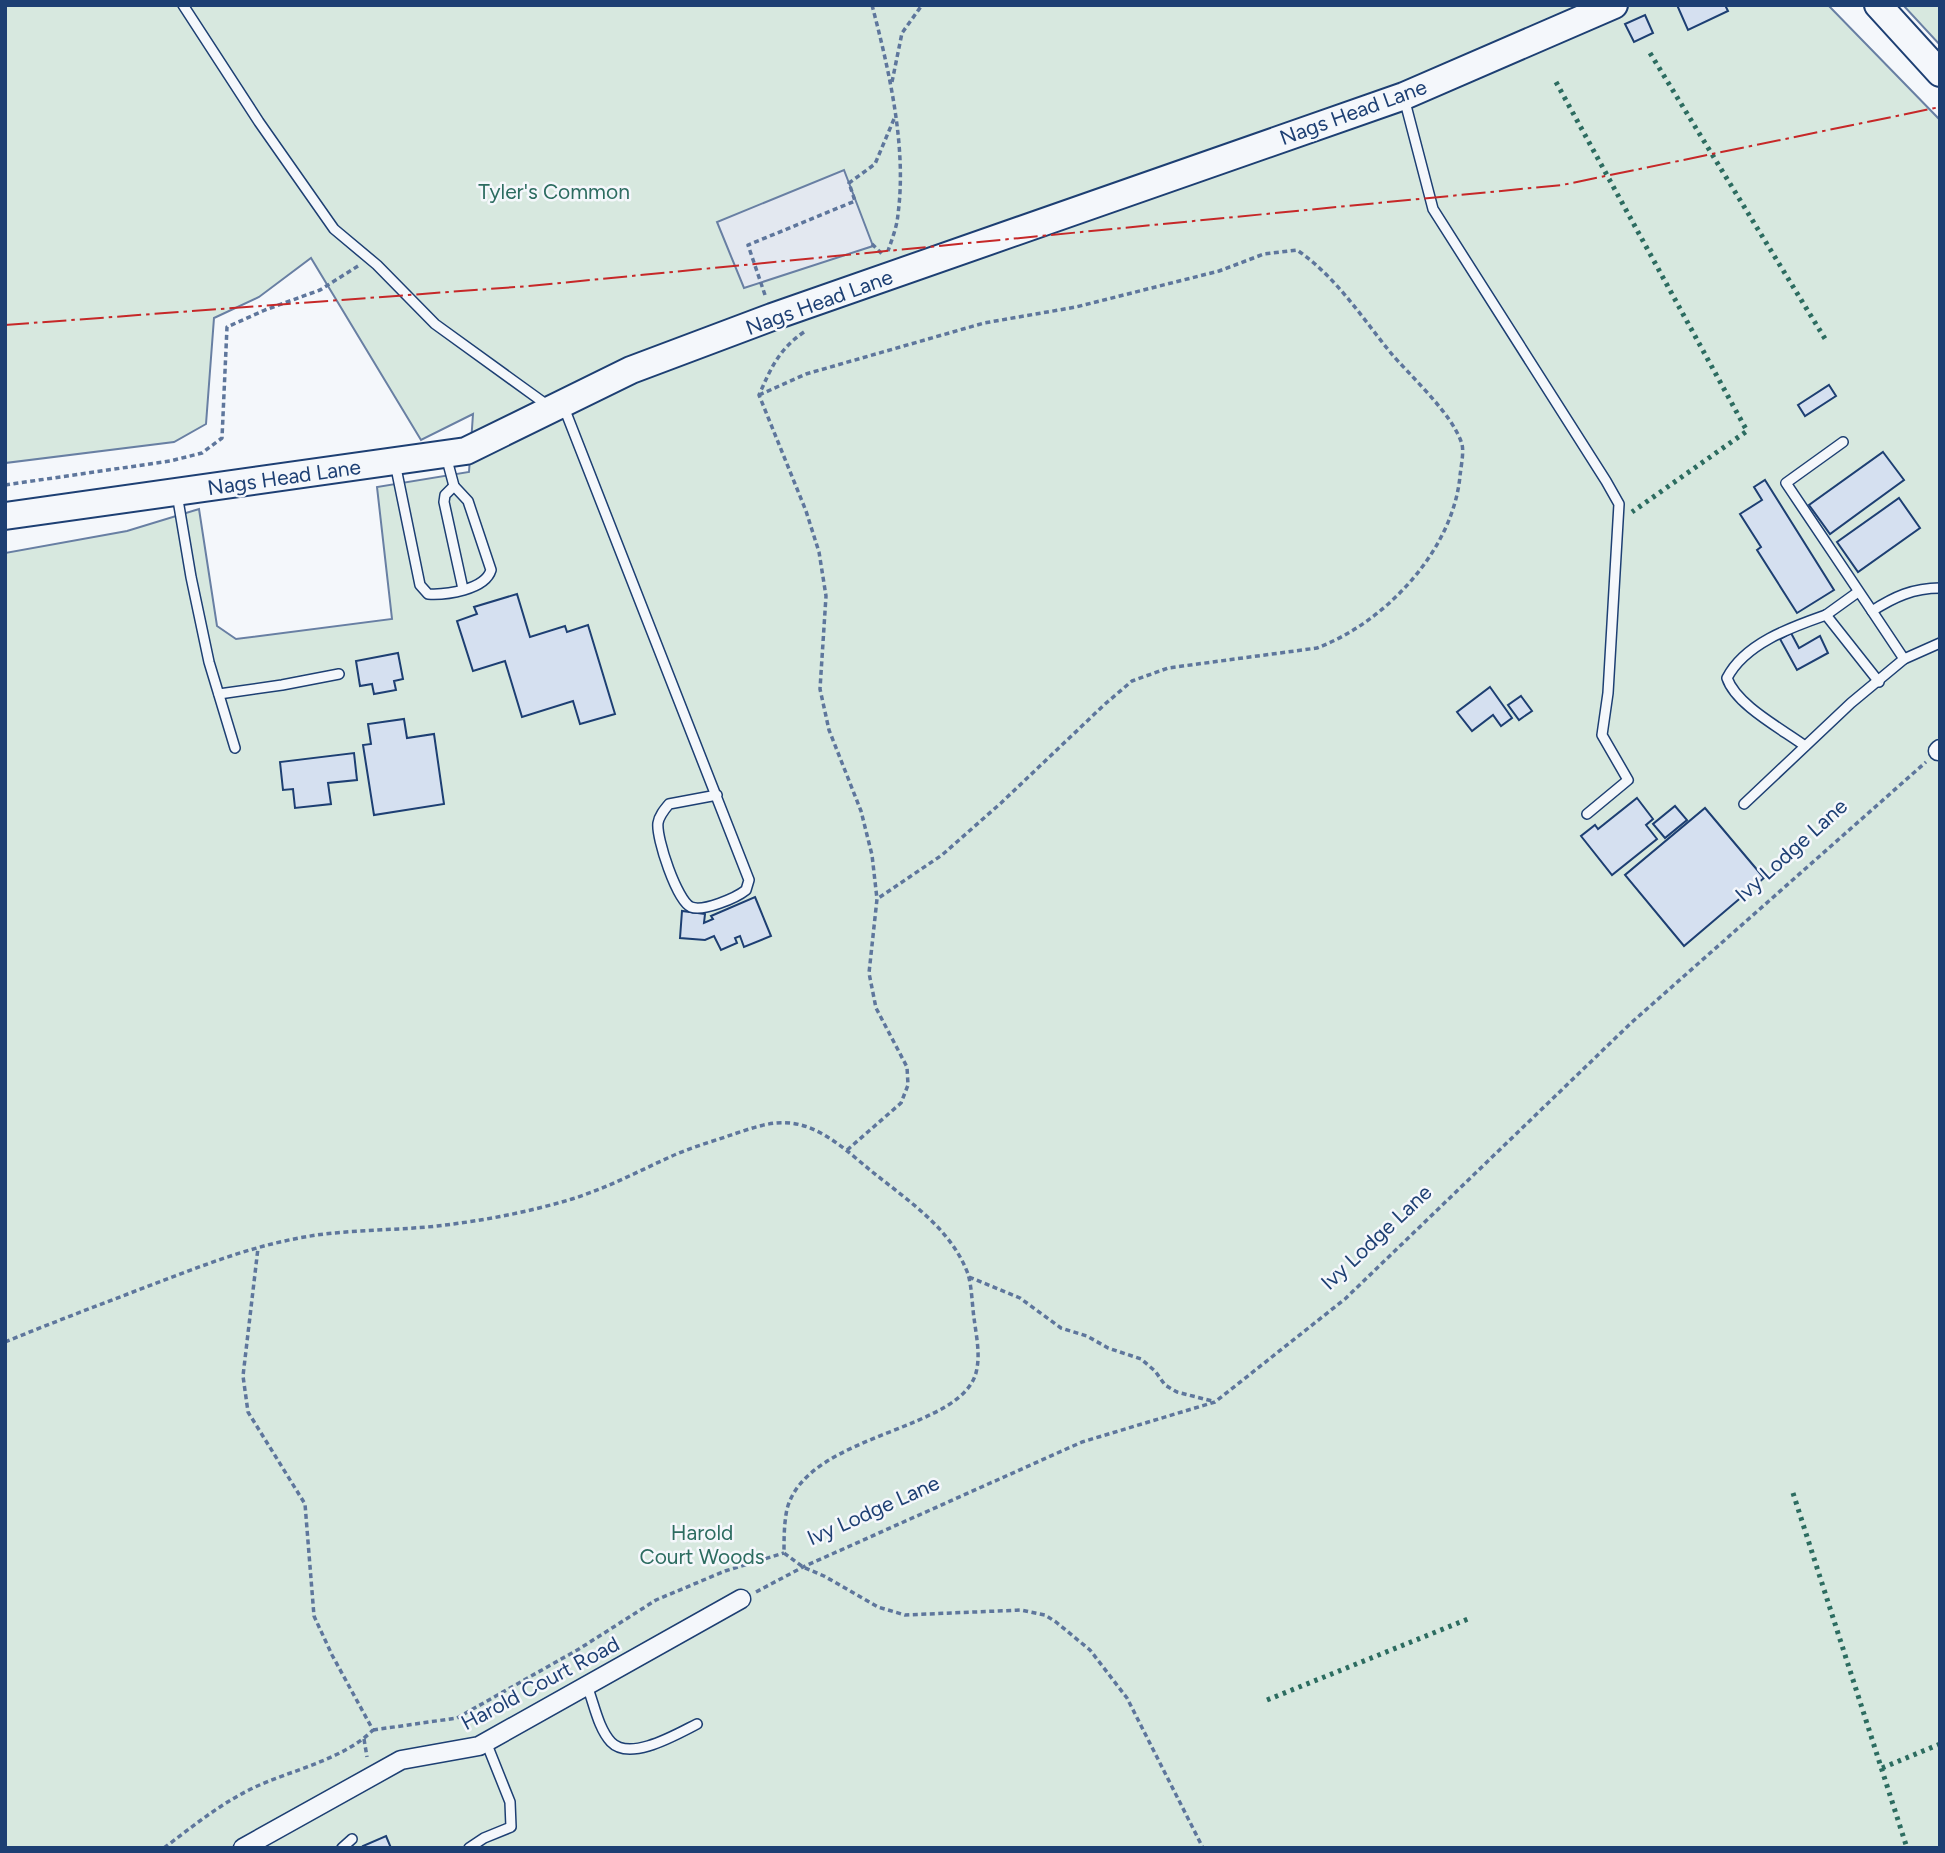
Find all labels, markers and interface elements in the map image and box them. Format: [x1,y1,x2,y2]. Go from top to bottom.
street label: Nags Head Lane [1276,74,1430,150]
park label: Tyler's Common [478,179,630,204]
street label: Nags Head Lane [742,264,896,340]
street label: Nags Head Lane [206,454,362,500]
street label: Ivy Lodge Lane [1730,793,1852,907]
street label: Ivy Lodge Lane [1316,1179,1436,1295]
street label: Ivy Lodge Lane [803,1470,943,1550]
park label: Harold Court Woods [639,1520,765,1569]
street label: Harold Court Road [457,1631,623,1735]

